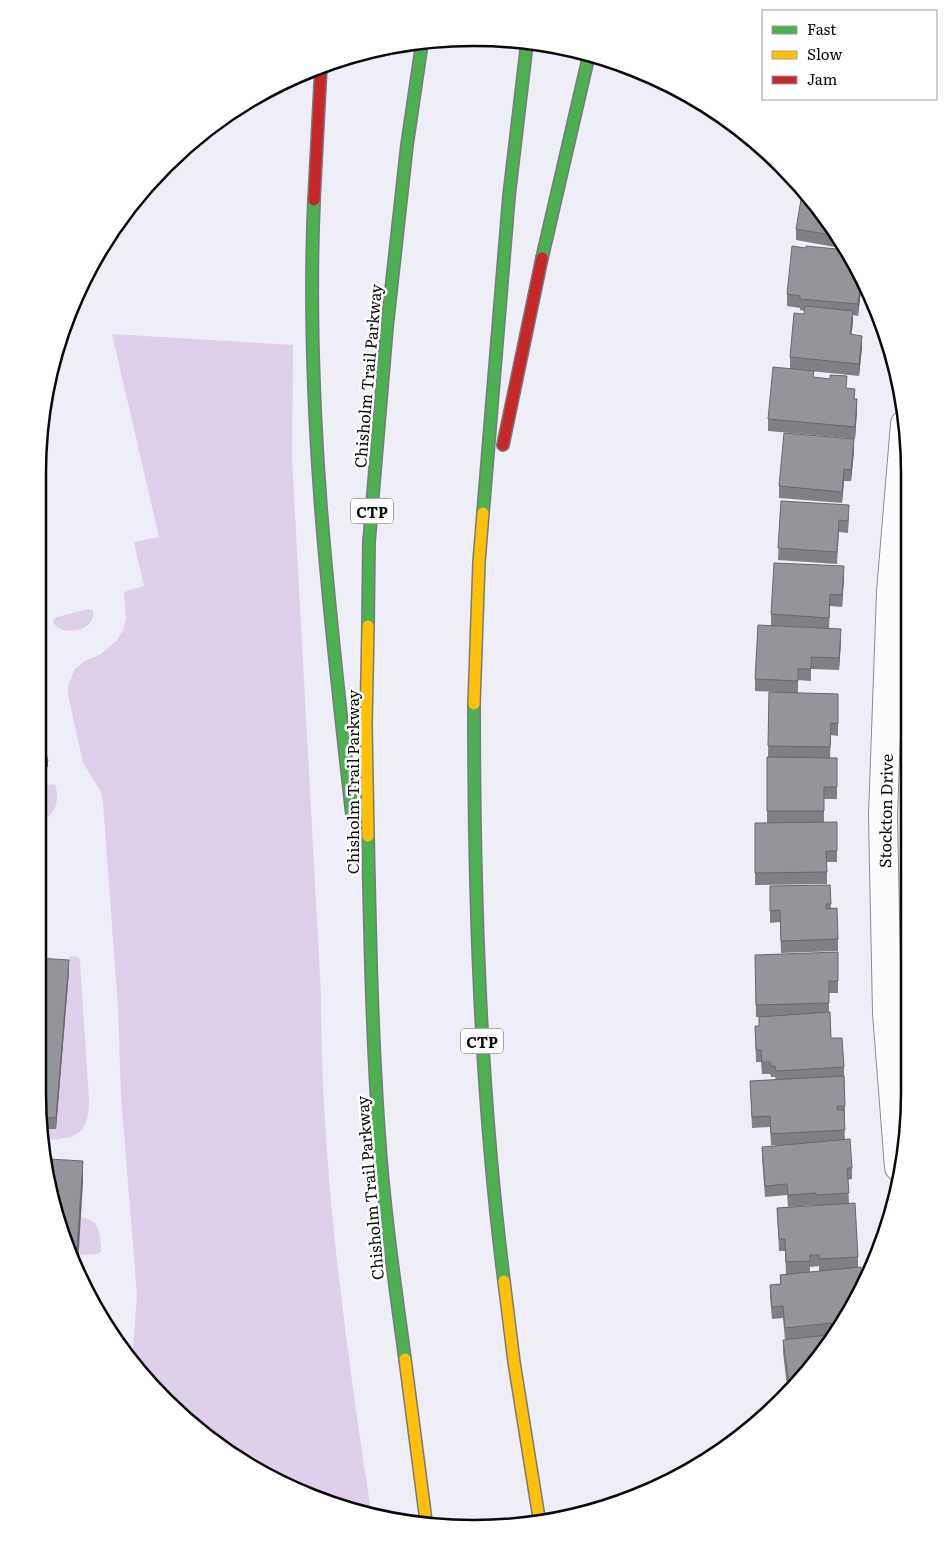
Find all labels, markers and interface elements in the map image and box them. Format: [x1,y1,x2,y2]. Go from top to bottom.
legend [762,10,937,100]
text: Fast [807,17,836,40]
text: Slow [807,42,842,65]
text: Jam [807,67,838,90]
street label: Chisholm Trail Parkway [347,282,387,469]
road number: CTP [351,498,393,524]
street label: Chisholm Trail Parkway [340,689,364,874]
street label: Stockton Drive [872,754,898,868]
road number: CTP [461,1028,503,1054]
street label: Chisholm Trail Parkway [349,1094,389,1281]

